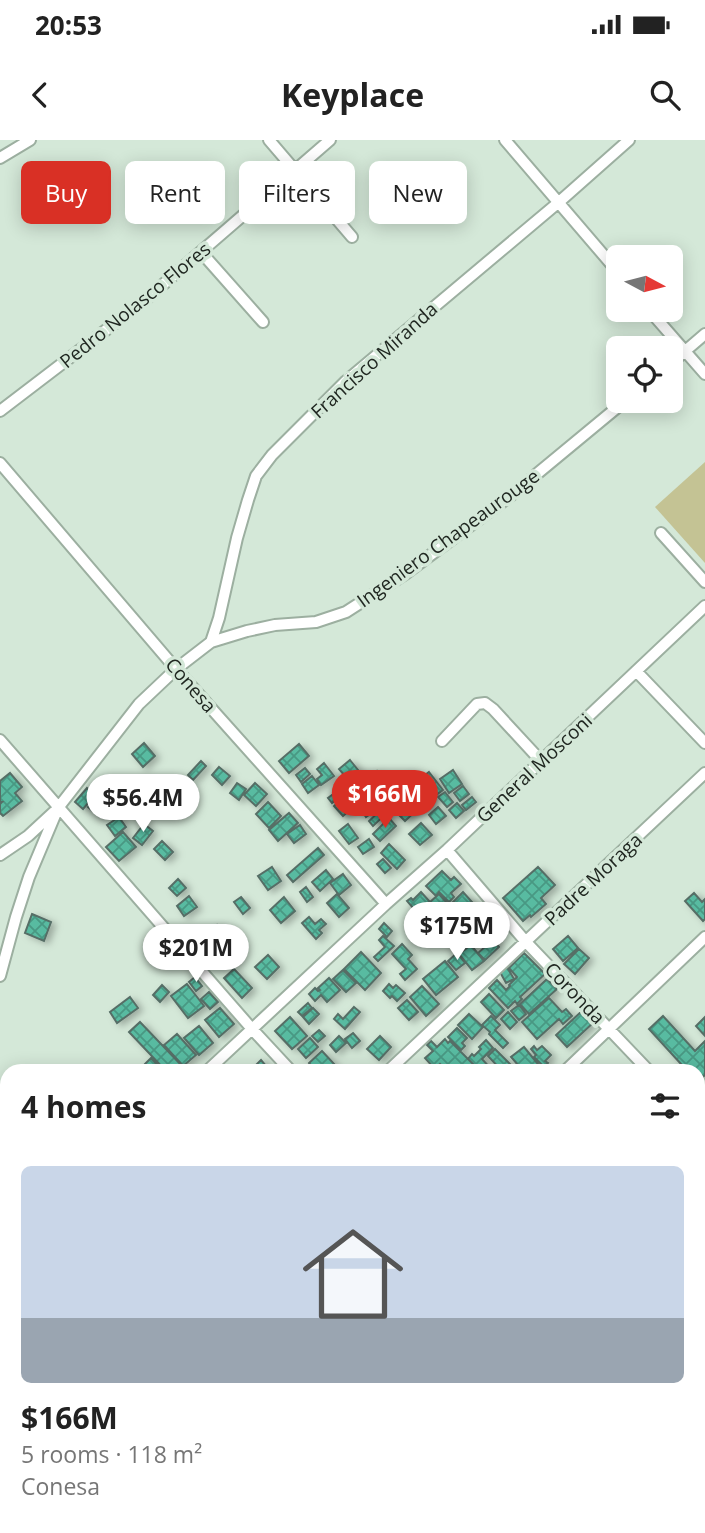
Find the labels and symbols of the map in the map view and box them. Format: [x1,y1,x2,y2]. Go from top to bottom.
street label: Pedro Nolasco Flores [54,236,216,374]
north arrow [606,245,682,322]
street label: Francisco Miranda [305,296,443,424]
street label: Ingeniero Chapeaurouge [351,463,545,613]
street label: Conesa [160,652,222,718]
street label: General Mosconi [470,708,598,828]
pin: $166M [336,770,434,830]
pin: $56.4M [86,774,200,834]
street label: Padre Moraga [539,827,647,931]
pin: $175M [408,902,506,962]
pin: $201M [147,924,245,984]
street label: Coronda [539,956,611,1030]

